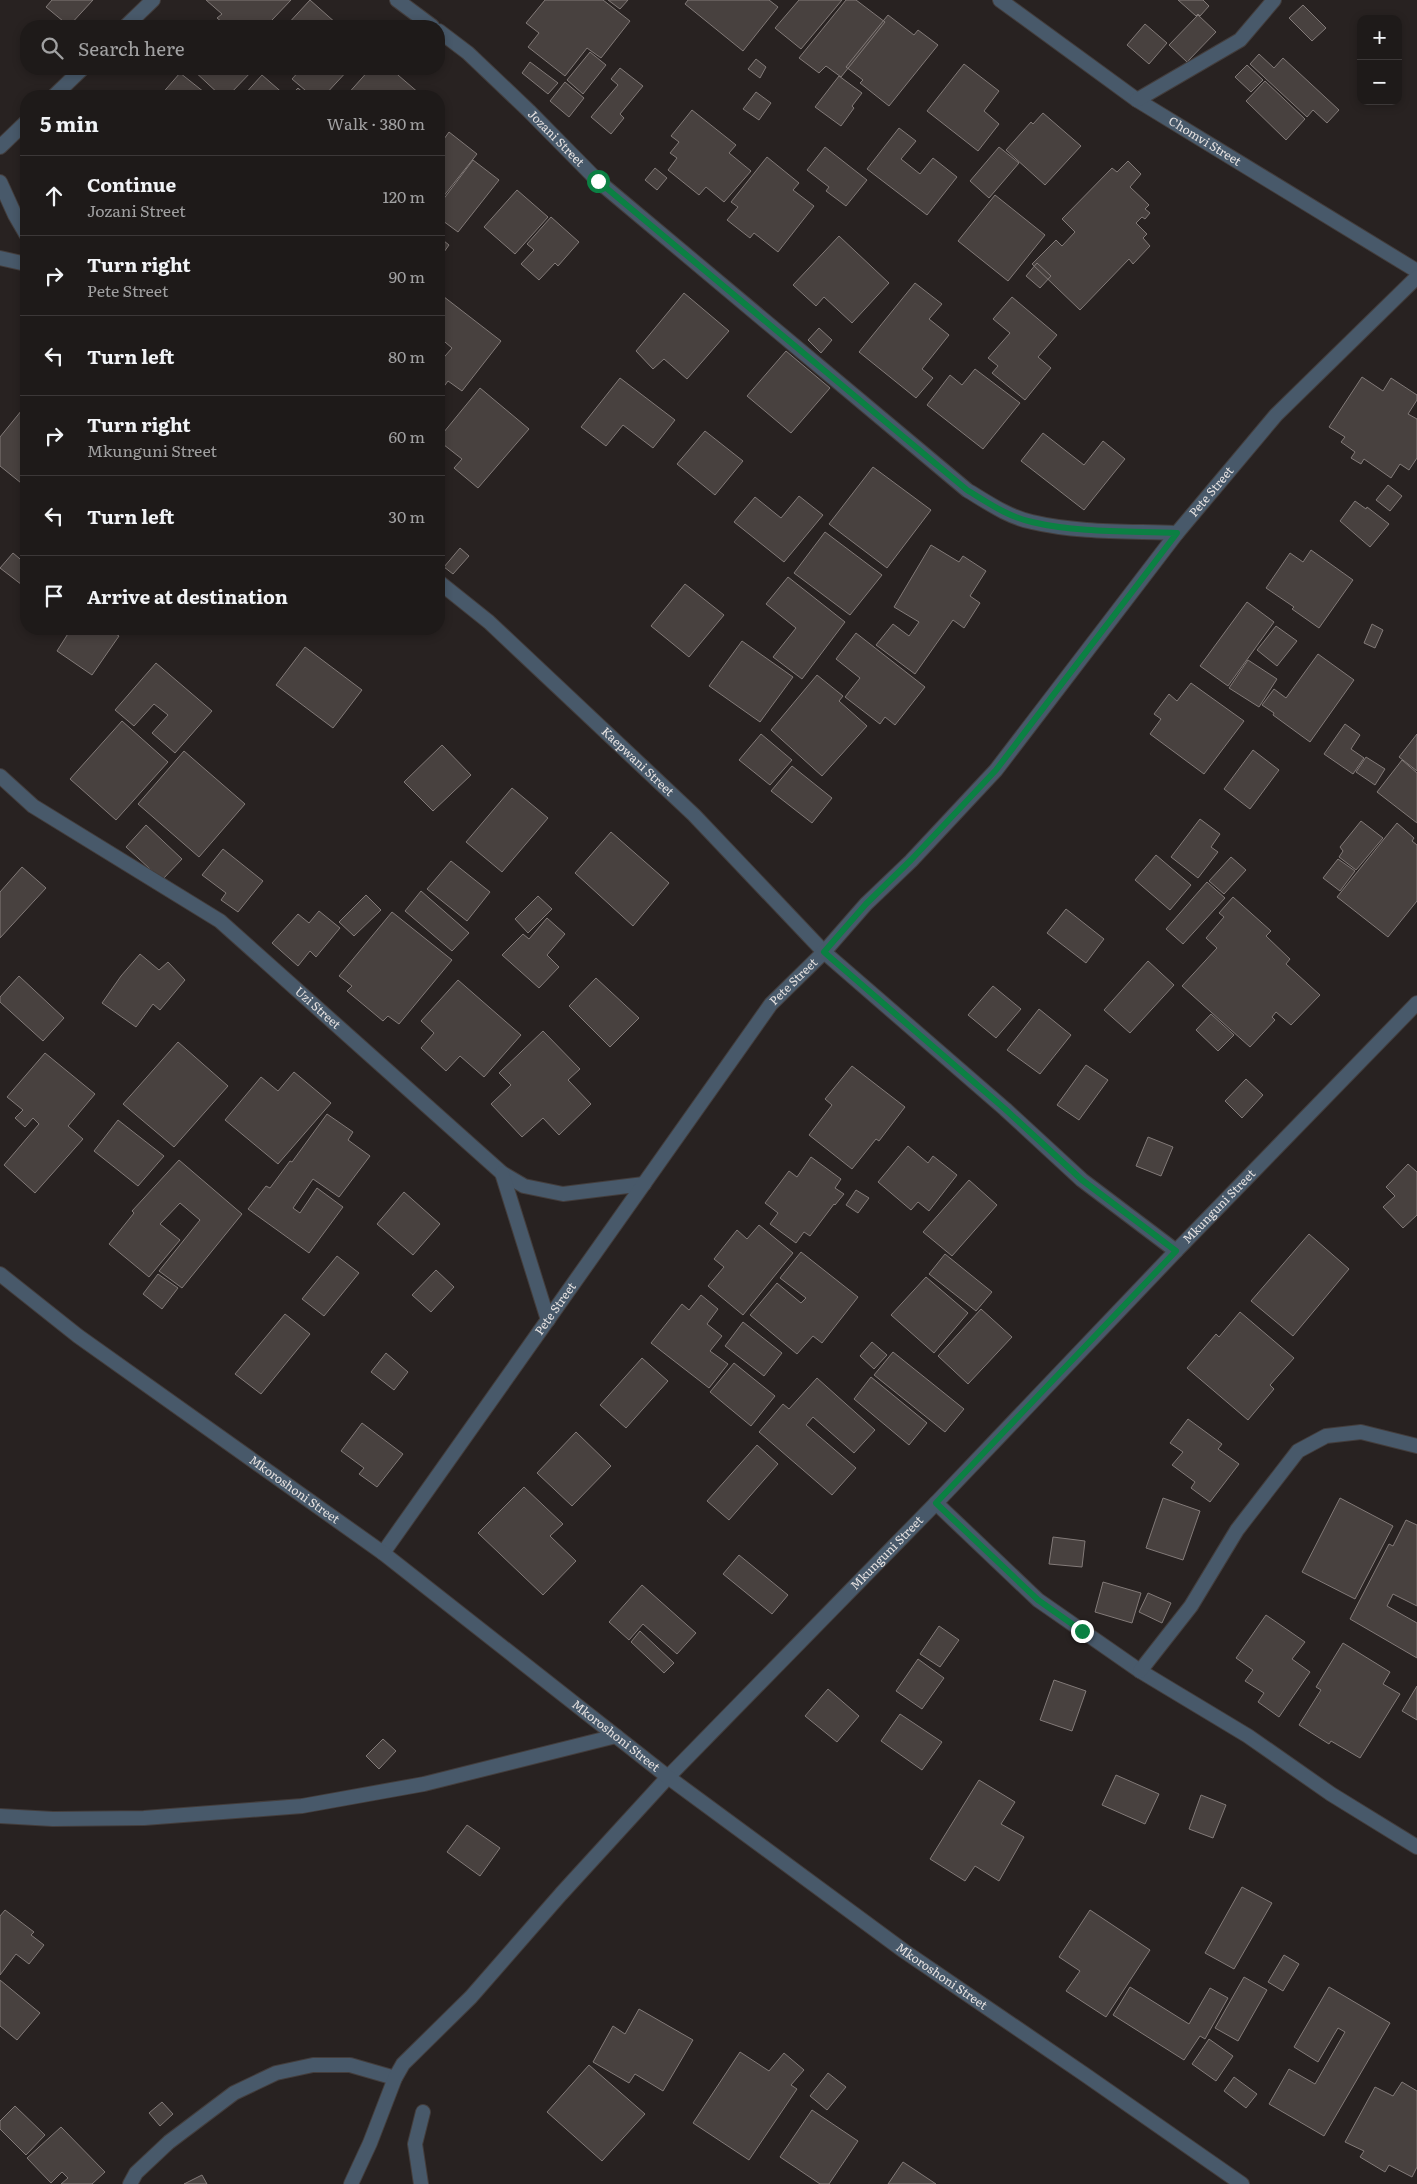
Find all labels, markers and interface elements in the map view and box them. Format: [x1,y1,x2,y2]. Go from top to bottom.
map controls [1357,15,1402,105]
button: + [1357,15,1402,60]
search box [20,20,445,75]
icon: search [38,34,66,62]
text: Search here [78,34,185,62]
button: − [1357,60,1402,105]
street label: Jozani Street [524,105,589,170]
text: 5 min [40,107,99,138]
text: Walk · 380 m [327,111,425,135]
street label: Chomvi Street [1166,111,1245,170]
text: Continue [87,170,176,198]
route start [587,170,610,193]
icon: ahead [40,182,68,210]
text: 120 m [382,184,425,208]
text: Jozani Street [87,198,186,222]
text: Turn right [87,250,191,278]
icon: right [40,262,68,290]
text: 90 m [389,264,425,288]
text: Pete Street [87,278,168,302]
icon: left [40,342,68,370]
text: Turn left [87,342,174,370]
text: 80 m [388,344,425,368]
text: Turn right [87,410,191,438]
icon: right [40,422,68,450]
text: 60 m [388,424,425,448]
text: Mkunguni Street [87,438,217,462]
street label: Pete Street [1184,462,1237,520]
icon: left [40,502,68,530]
text: Turn left [87,502,174,530]
text: 30 m [388,504,425,528]
icon: arrive [40,582,68,610]
text: Arrive at destination [87,582,288,610]
street label: Kaepwani Street [598,722,679,800]
street label: Pete Street [765,953,821,1009]
street label: Uzi Street [291,982,345,1033]
street label: Mkunguni Street [1178,1164,1259,1247]
street label: Pete Street [530,1278,580,1338]
street label: Mkoroshoni Street [246,1451,344,1528]
street label: Mkunguni Street [846,1511,927,1594]
route end [1071,1620,1094,1643]
street label: Mkoroshoni Street [569,1695,664,1775]
street label: Mkoroshoni Street [893,1938,991,2014]

